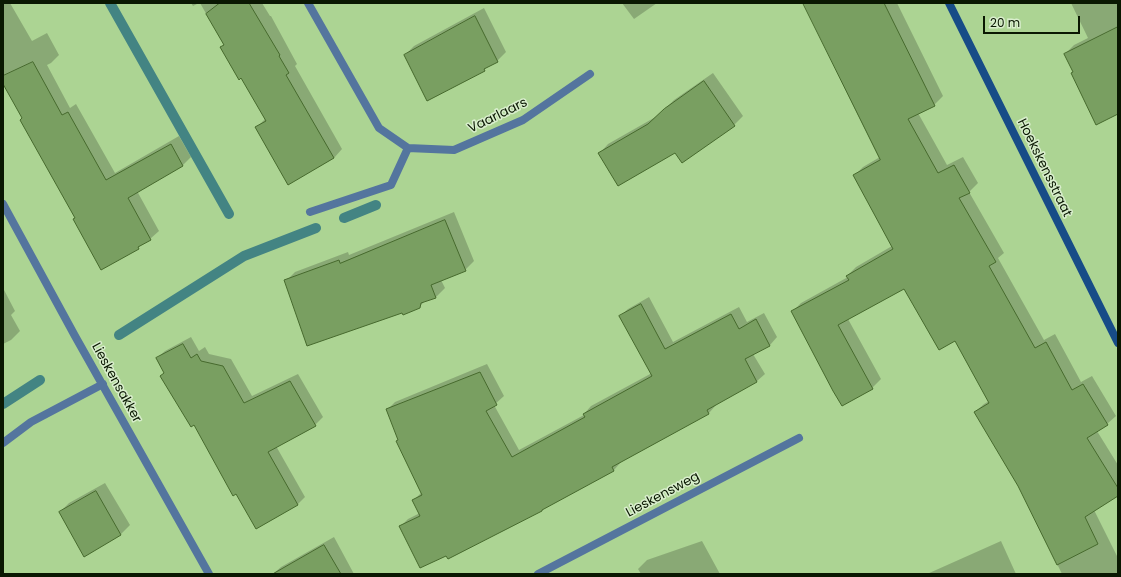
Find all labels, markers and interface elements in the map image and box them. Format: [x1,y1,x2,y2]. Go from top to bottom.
scale bar [985,8,1082,34]
text: 20 m [990,14,1020,31]
street label: Vaarlaars [466,95,530,137]
street label: Hoekskensstraat [1013,116,1075,220]
street label: Lieskensakker [88,340,144,426]
street label: Lieskensweg [624,469,702,521]

